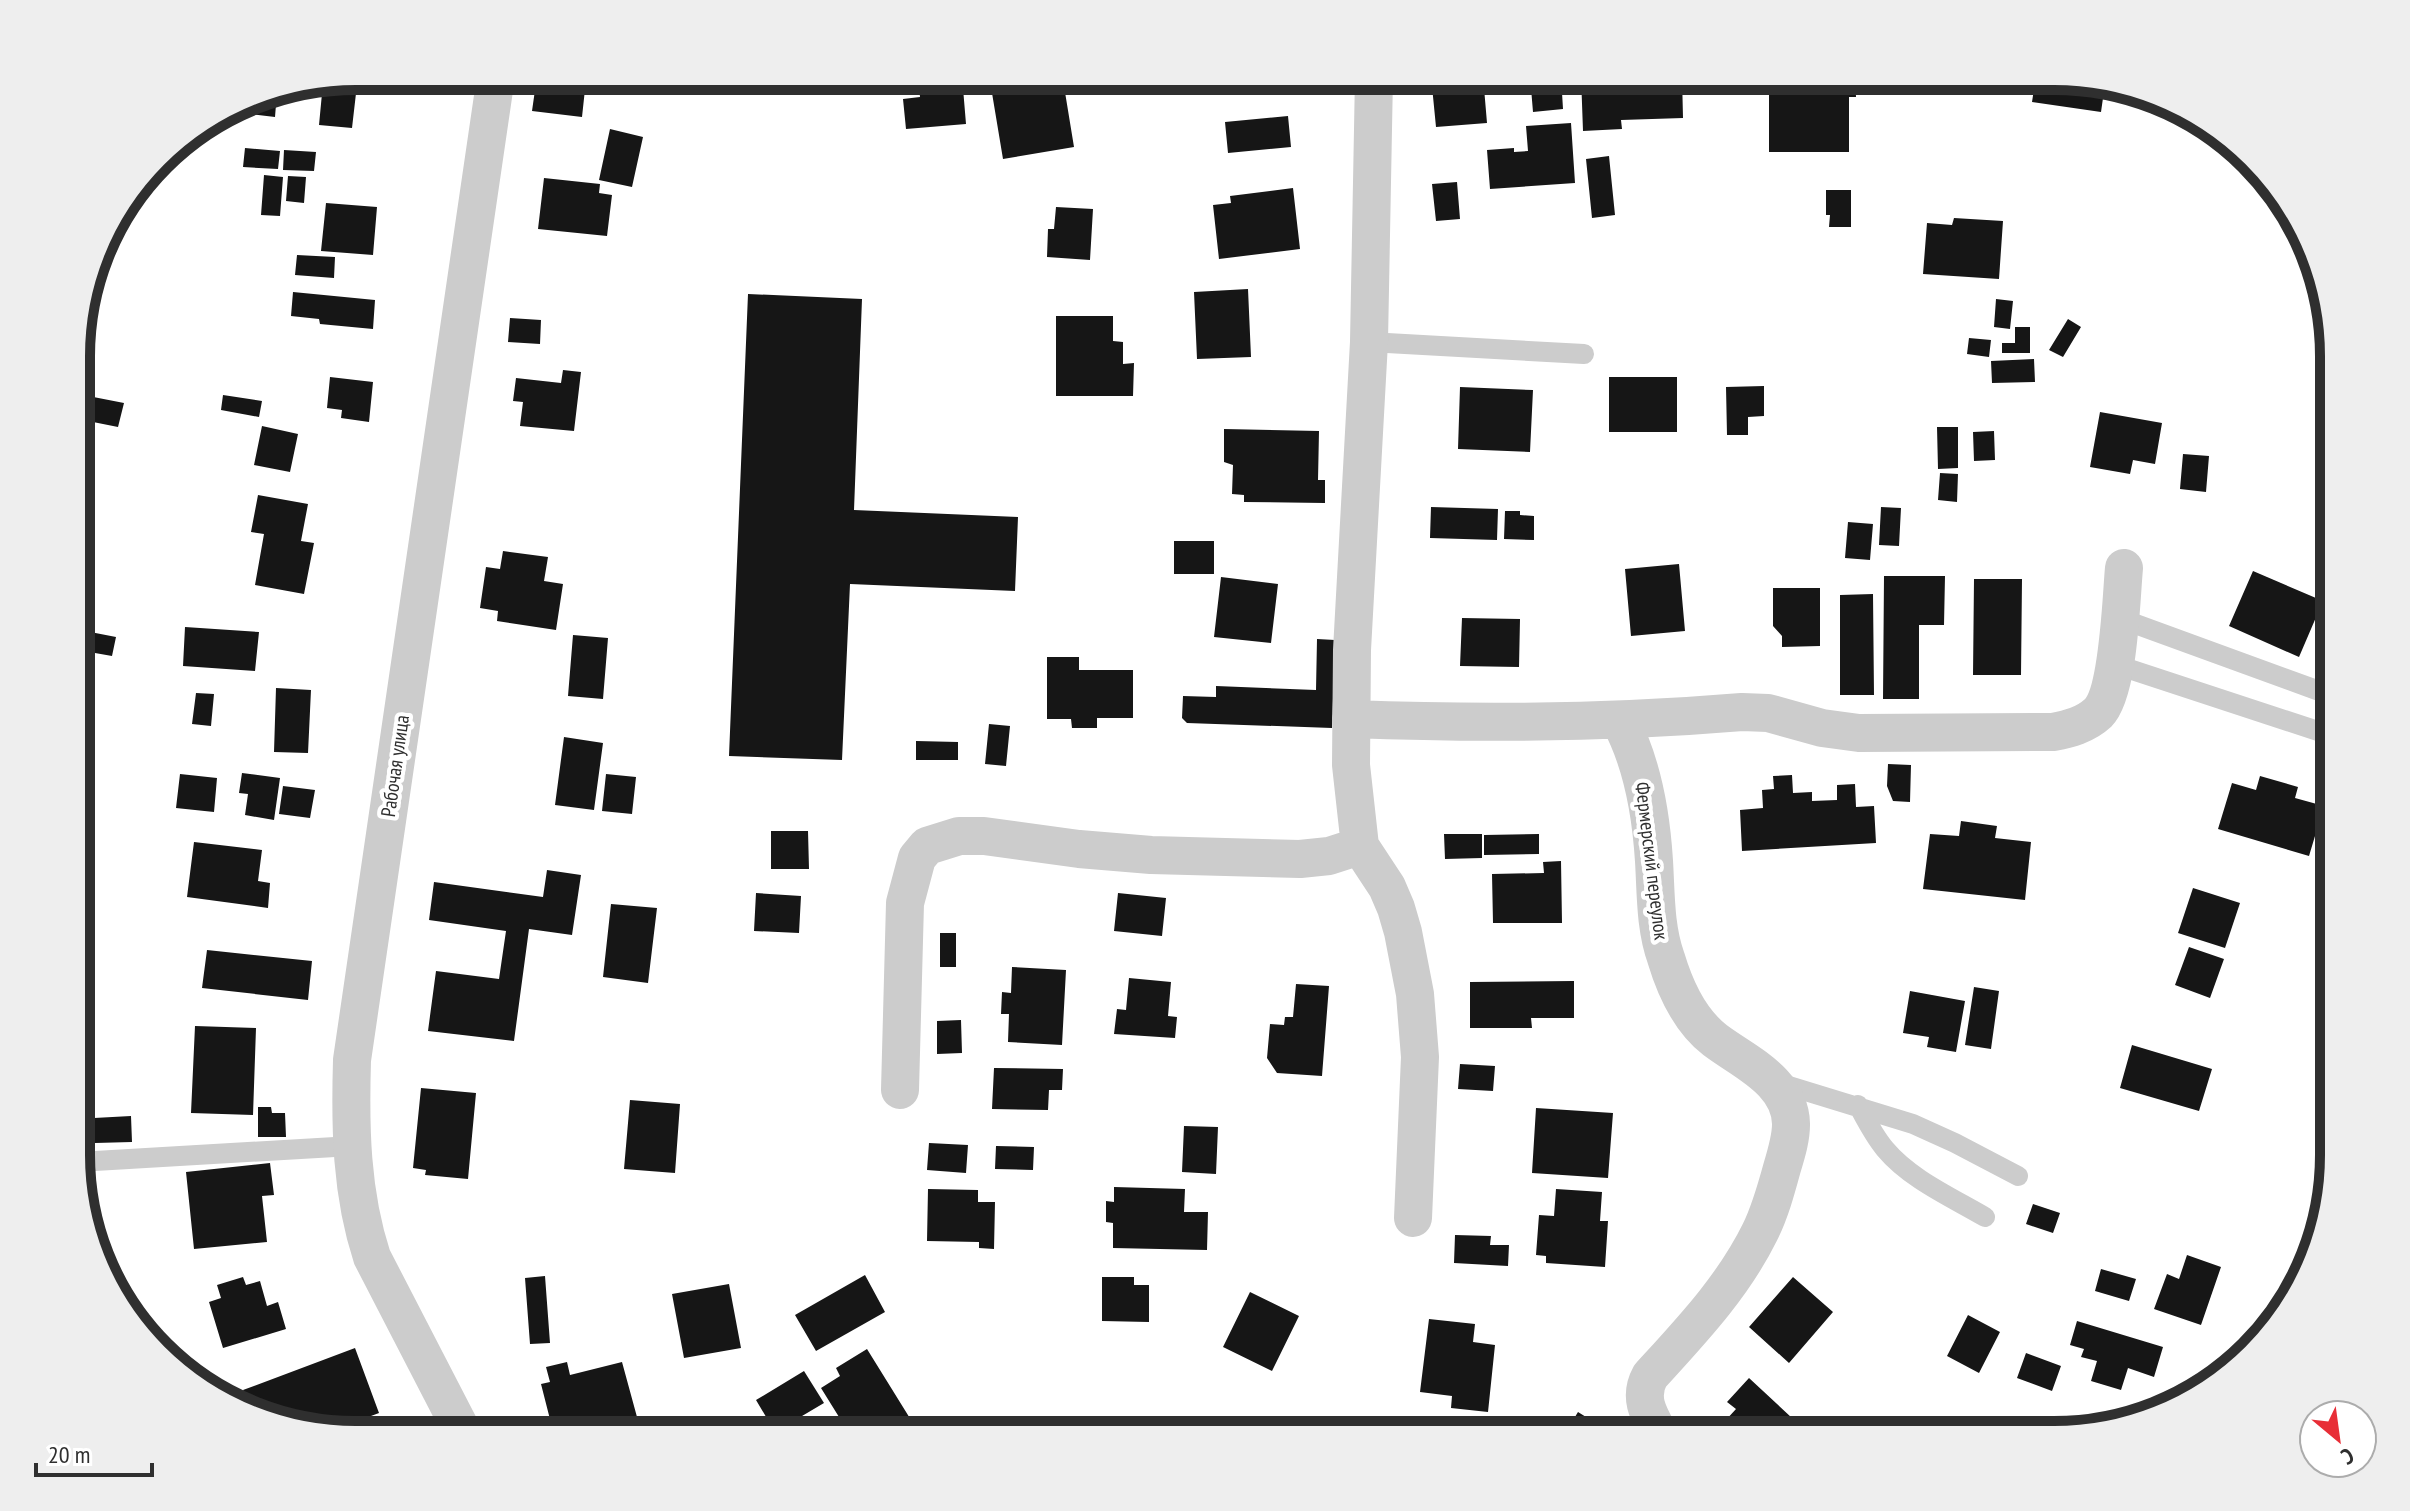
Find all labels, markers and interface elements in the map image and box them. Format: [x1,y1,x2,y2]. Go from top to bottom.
street label: Рабочая улица [375,713,415,819]
street label: Фермерский переулок [1629,781,1675,942]
north arrow [2298,1399,2378,1479]
scale bar [36,1427,152,1477]
text: 20 m [48,1439,90,1470]
text: С [2337,1442,2359,1471]

